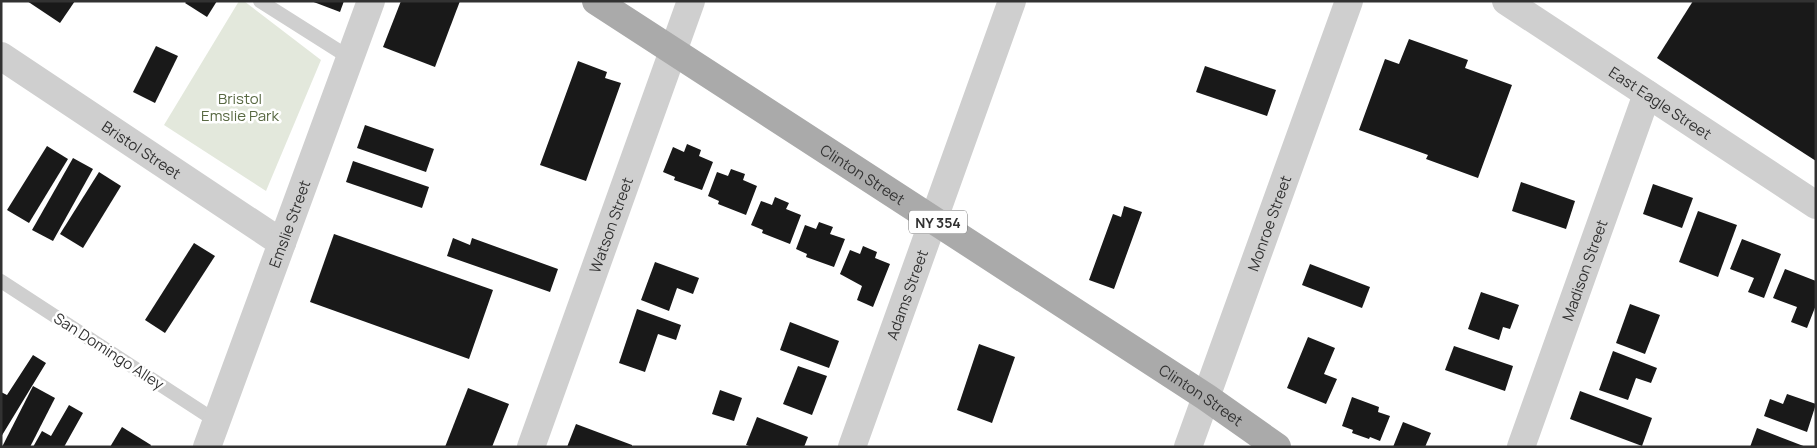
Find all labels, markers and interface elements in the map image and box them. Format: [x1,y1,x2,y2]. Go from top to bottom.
street label: East Eagle Street [1605,61,1716,144]
park label: Bristol Emslie Park [201,88,279,126]
street label: Bristol Street [98,116,185,184]
street label: Clinton Street [816,139,909,209]
street label: Monroe Street [1242,172,1296,274]
street label: Watson Street [584,174,638,276]
street label: Emslie Street [263,177,315,270]
road number: NY 354 [909,210,967,233]
street label: Madison Street [1556,216,1612,323]
street label: Adams Street [881,247,933,343]
street label: San Domingo Alley [50,308,168,395]
street label: Clinton Street [1155,359,1248,431]

